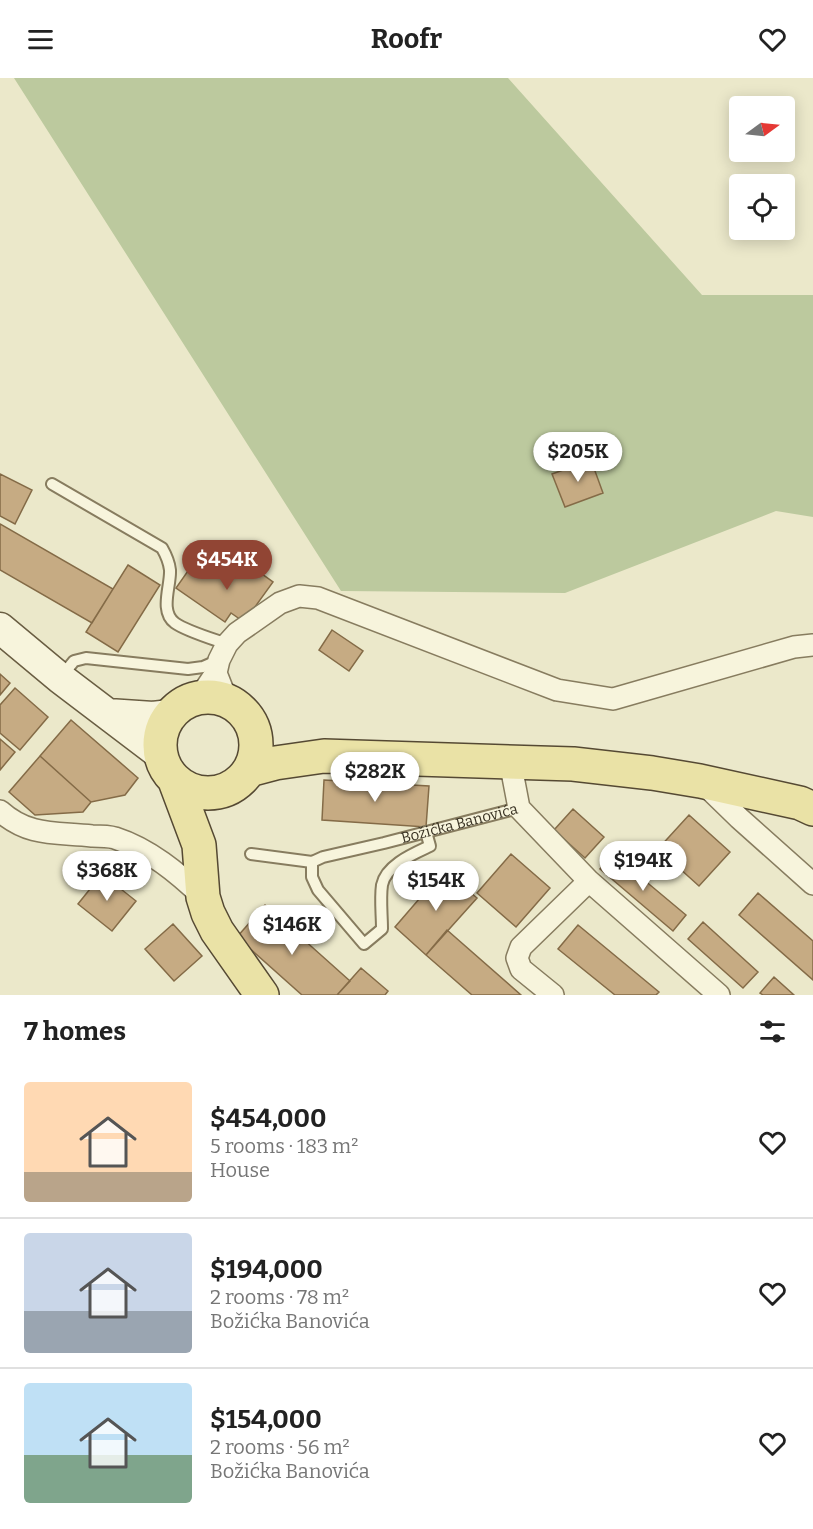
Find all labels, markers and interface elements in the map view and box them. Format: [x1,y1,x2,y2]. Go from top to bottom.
icon: menu [24,23,57,56]
text: Roofr [371,23,442,55]
icon: heart [756,23,789,56]
north arrow [729,96,795,162]
map controls [729,96,795,240]
button: locate [729,174,795,240]
pin: $205K [536,432,620,483]
text: $205K [547,439,609,463]
pin: $454K [185,540,269,591]
text: $454K [196,547,258,571]
pin: $282K [333,752,417,803]
text: $282K [344,759,406,783]
street label: Božićka Banovića [399,800,520,847]
pin: $194K [601,841,685,892]
text: $194K [613,848,673,872]
pin: $368K [65,851,149,902]
text: $368K [76,858,138,882]
pin: $154K [394,861,478,912]
text: $154K [407,868,465,892]
pin: $146K [250,905,334,956]
text: $146K [262,912,322,936]
icon: filters [756,1015,789,1048]
text: 7 homes [24,1016,126,1047]
text: $454,000 [210,1103,326,1134]
icon: home [72,1106,144,1178]
icon: heart [756,1126,789,1159]
text: 5 rooms · 183 m² [210,1134,358,1158]
text: House [210,1158,270,1182]
text: $194,000 [210,1254,323,1285]
icon: home [72,1257,144,1329]
icon: heart [756,1277,789,1310]
text: 2 rooms · 78 m² [210,1285,349,1309]
text: Božićka Banovića [210,1309,370,1333]
text: $154,000 [210,1404,322,1435]
icon: home [72,1407,144,1479]
icon: heart [756,1427,789,1460]
text: 2 rooms · 56 m² [210,1435,350,1459]
text: Božićka Banovića [210,1459,370,1483]

